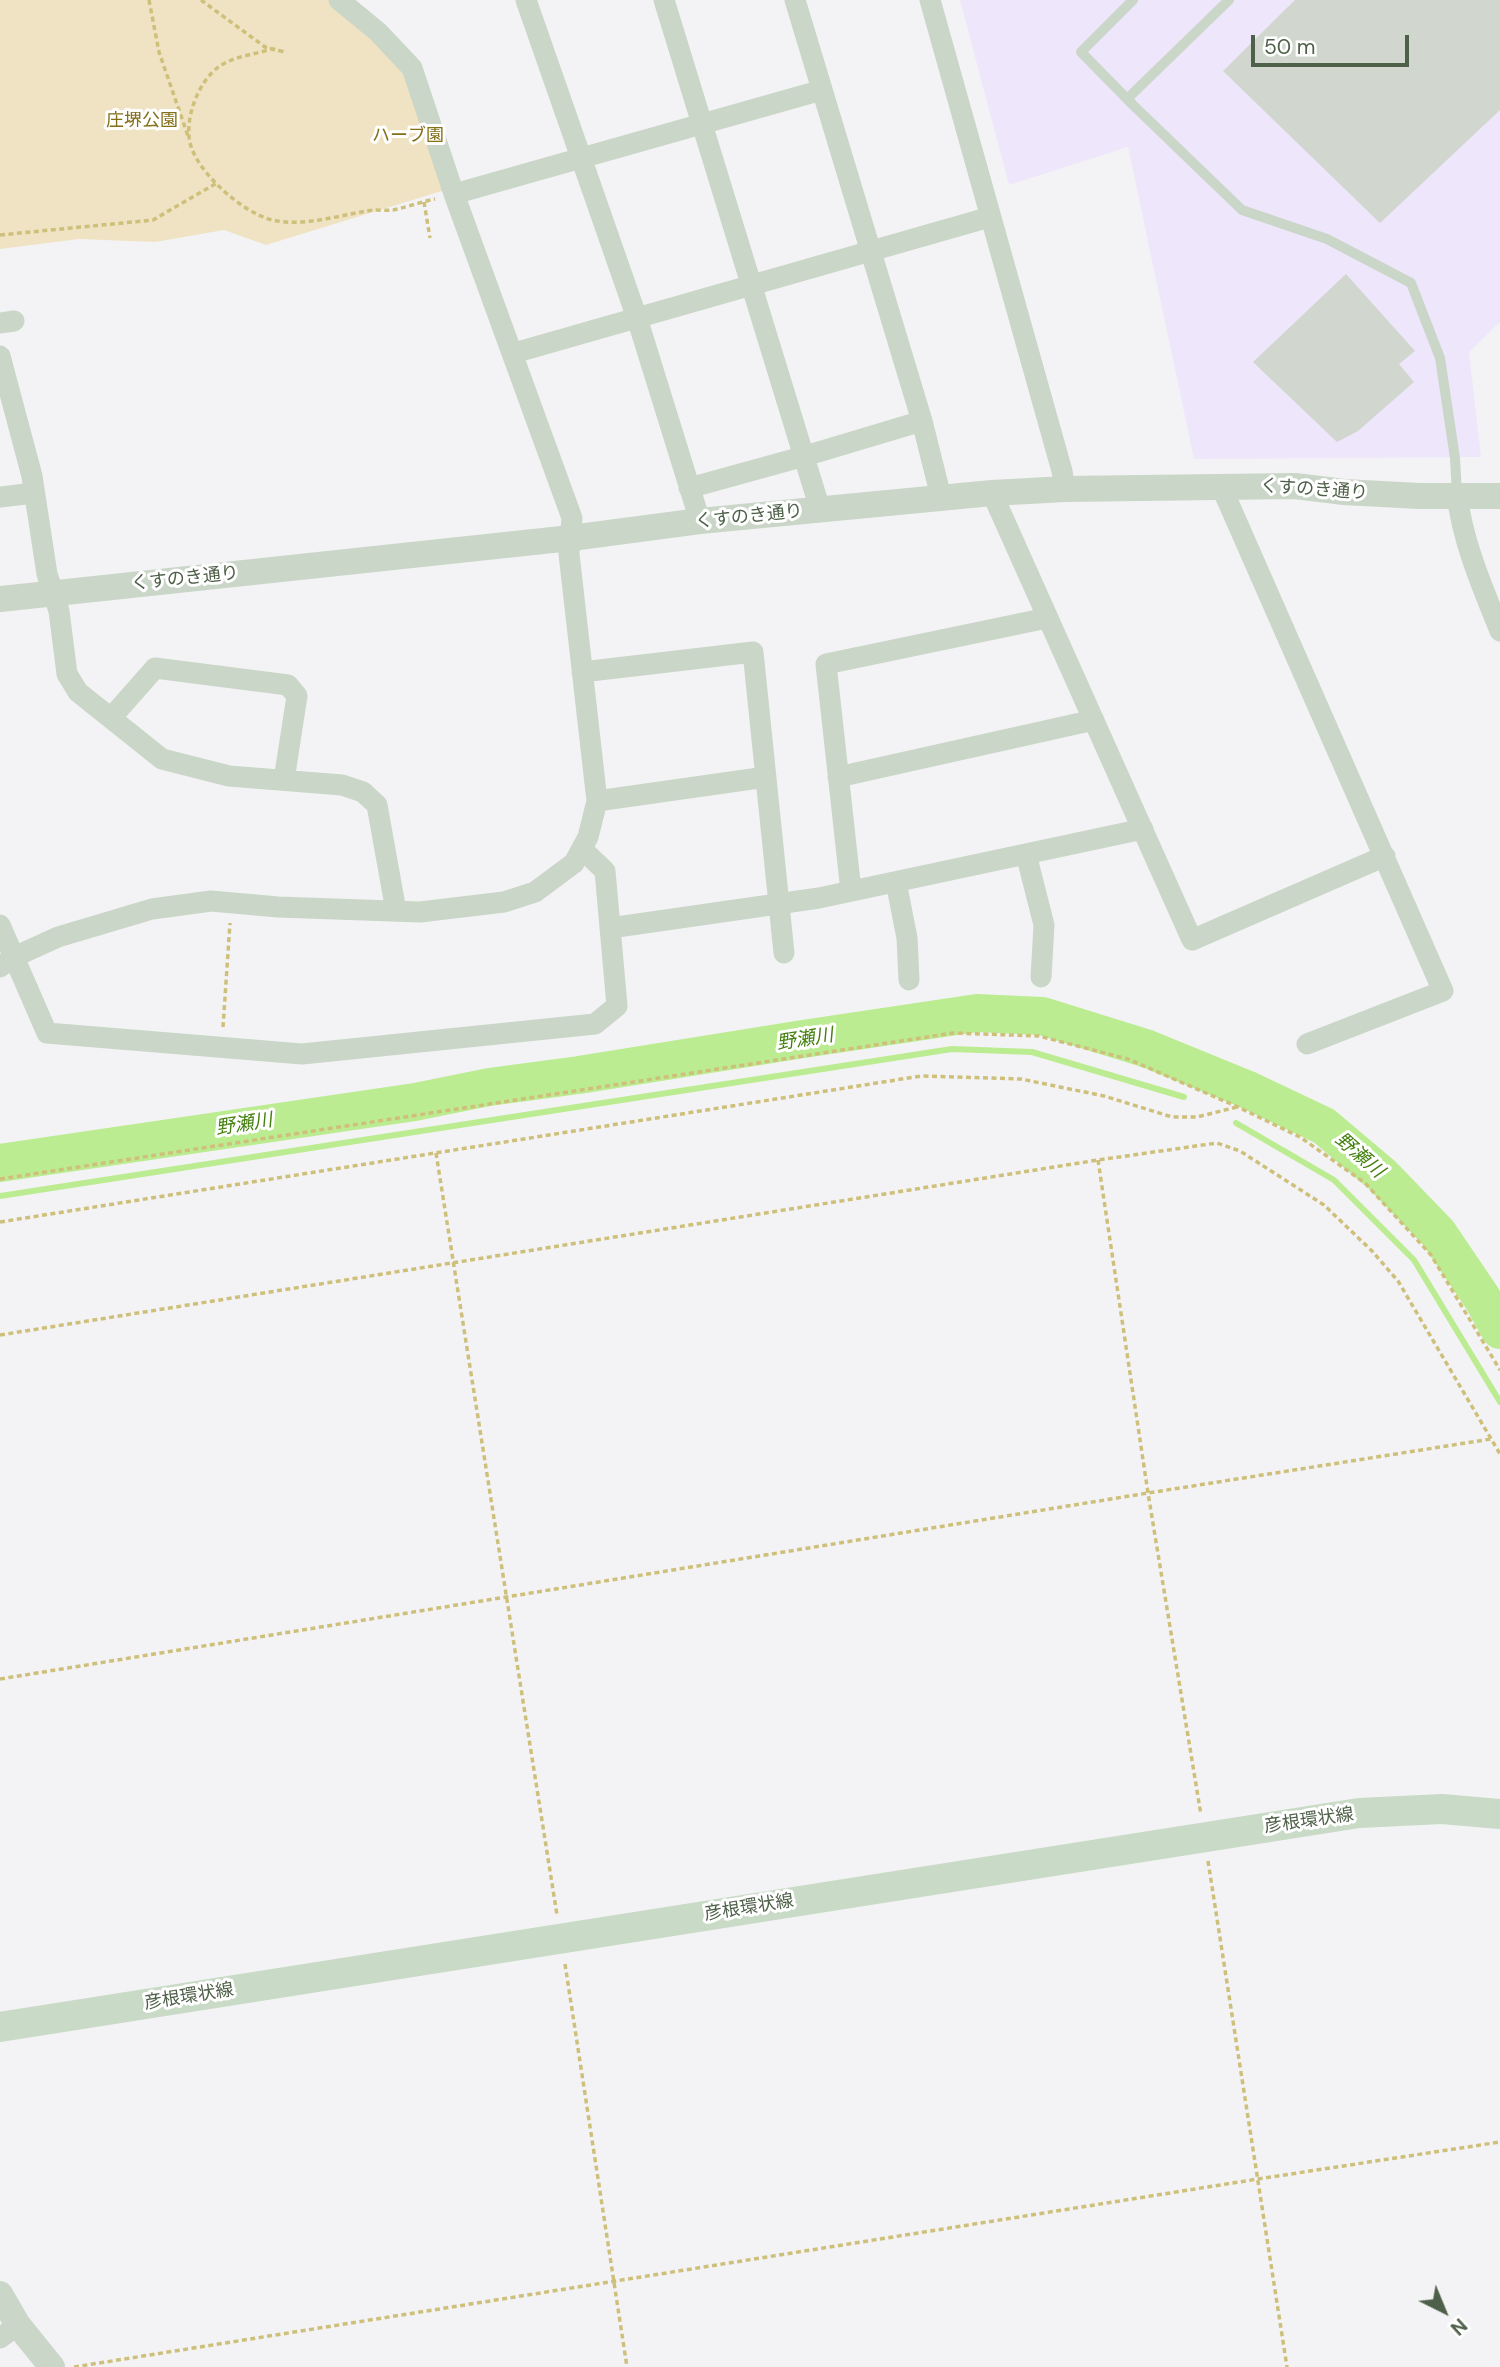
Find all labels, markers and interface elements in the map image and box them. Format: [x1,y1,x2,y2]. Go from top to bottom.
scale bar [1255,21,1412,65]
text: 50 m [1264,33,1315,61]
park label: 庄堺公園 [106,110,178,132]
park label: ハーブ園 [372,125,444,147]
street label: くすのき通り [1259,475,1369,505]
street label: くすのき通り [694,501,804,533]
street label: くすのき通り [130,563,240,595]
water label: 野瀬川 [775,1024,835,1056]
water label: 野瀬川 [214,1109,274,1141]
water label: 野瀬川 [1330,1129,1388,1183]
street label: 彦根環状線 [1263,1804,1355,1838]
street label: 彦根環状線 [703,1890,795,1926]
street label: 彦根環状線 [143,1979,235,2015]
north arrow [1409,2276,1479,2346]
text: N [1445,2313,1472,2341]

